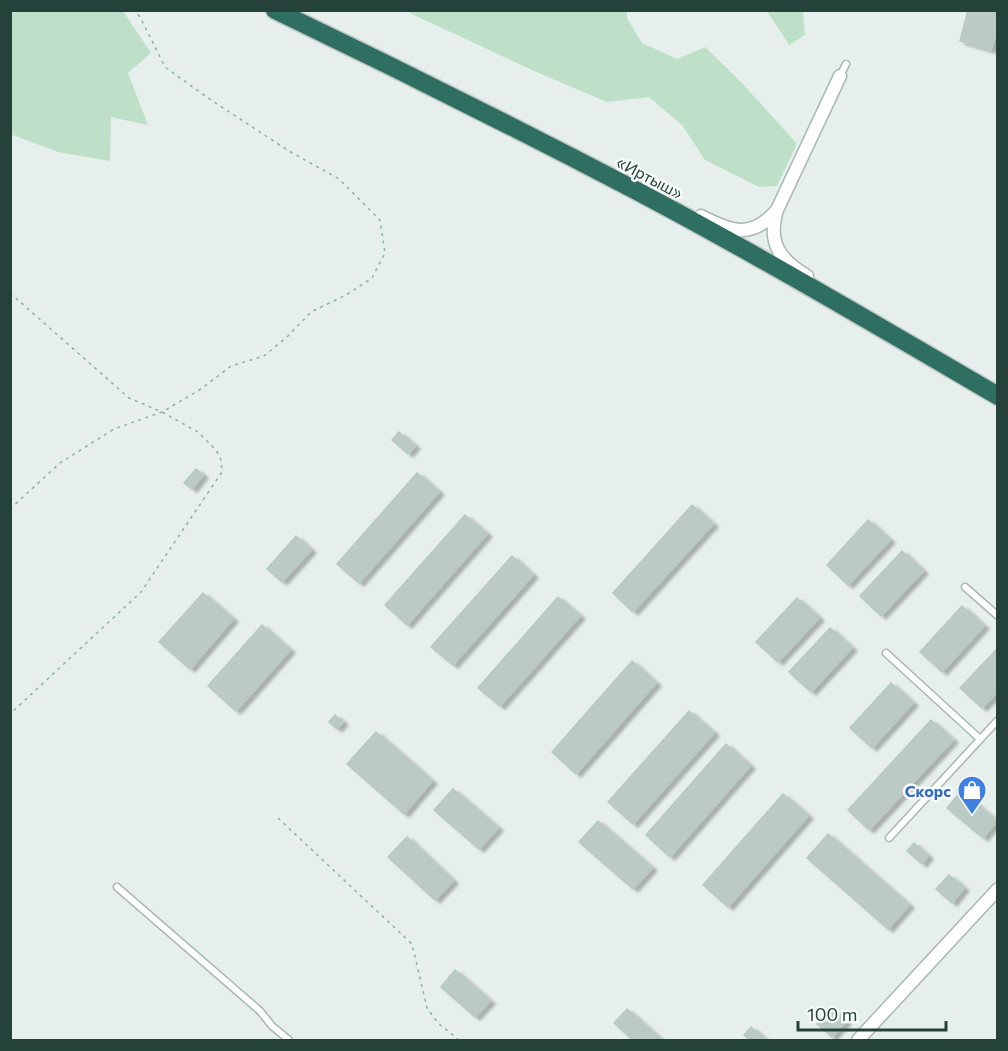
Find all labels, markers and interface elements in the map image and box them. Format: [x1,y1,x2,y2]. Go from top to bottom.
street label: «Иртыш» [614,152,686,202]
shop icon: Скорс [956,774,988,816]
place label: Скорс [905,781,951,800]
scale bar [798,994,946,1032]
text: 100 m [807,1003,857,1025]

